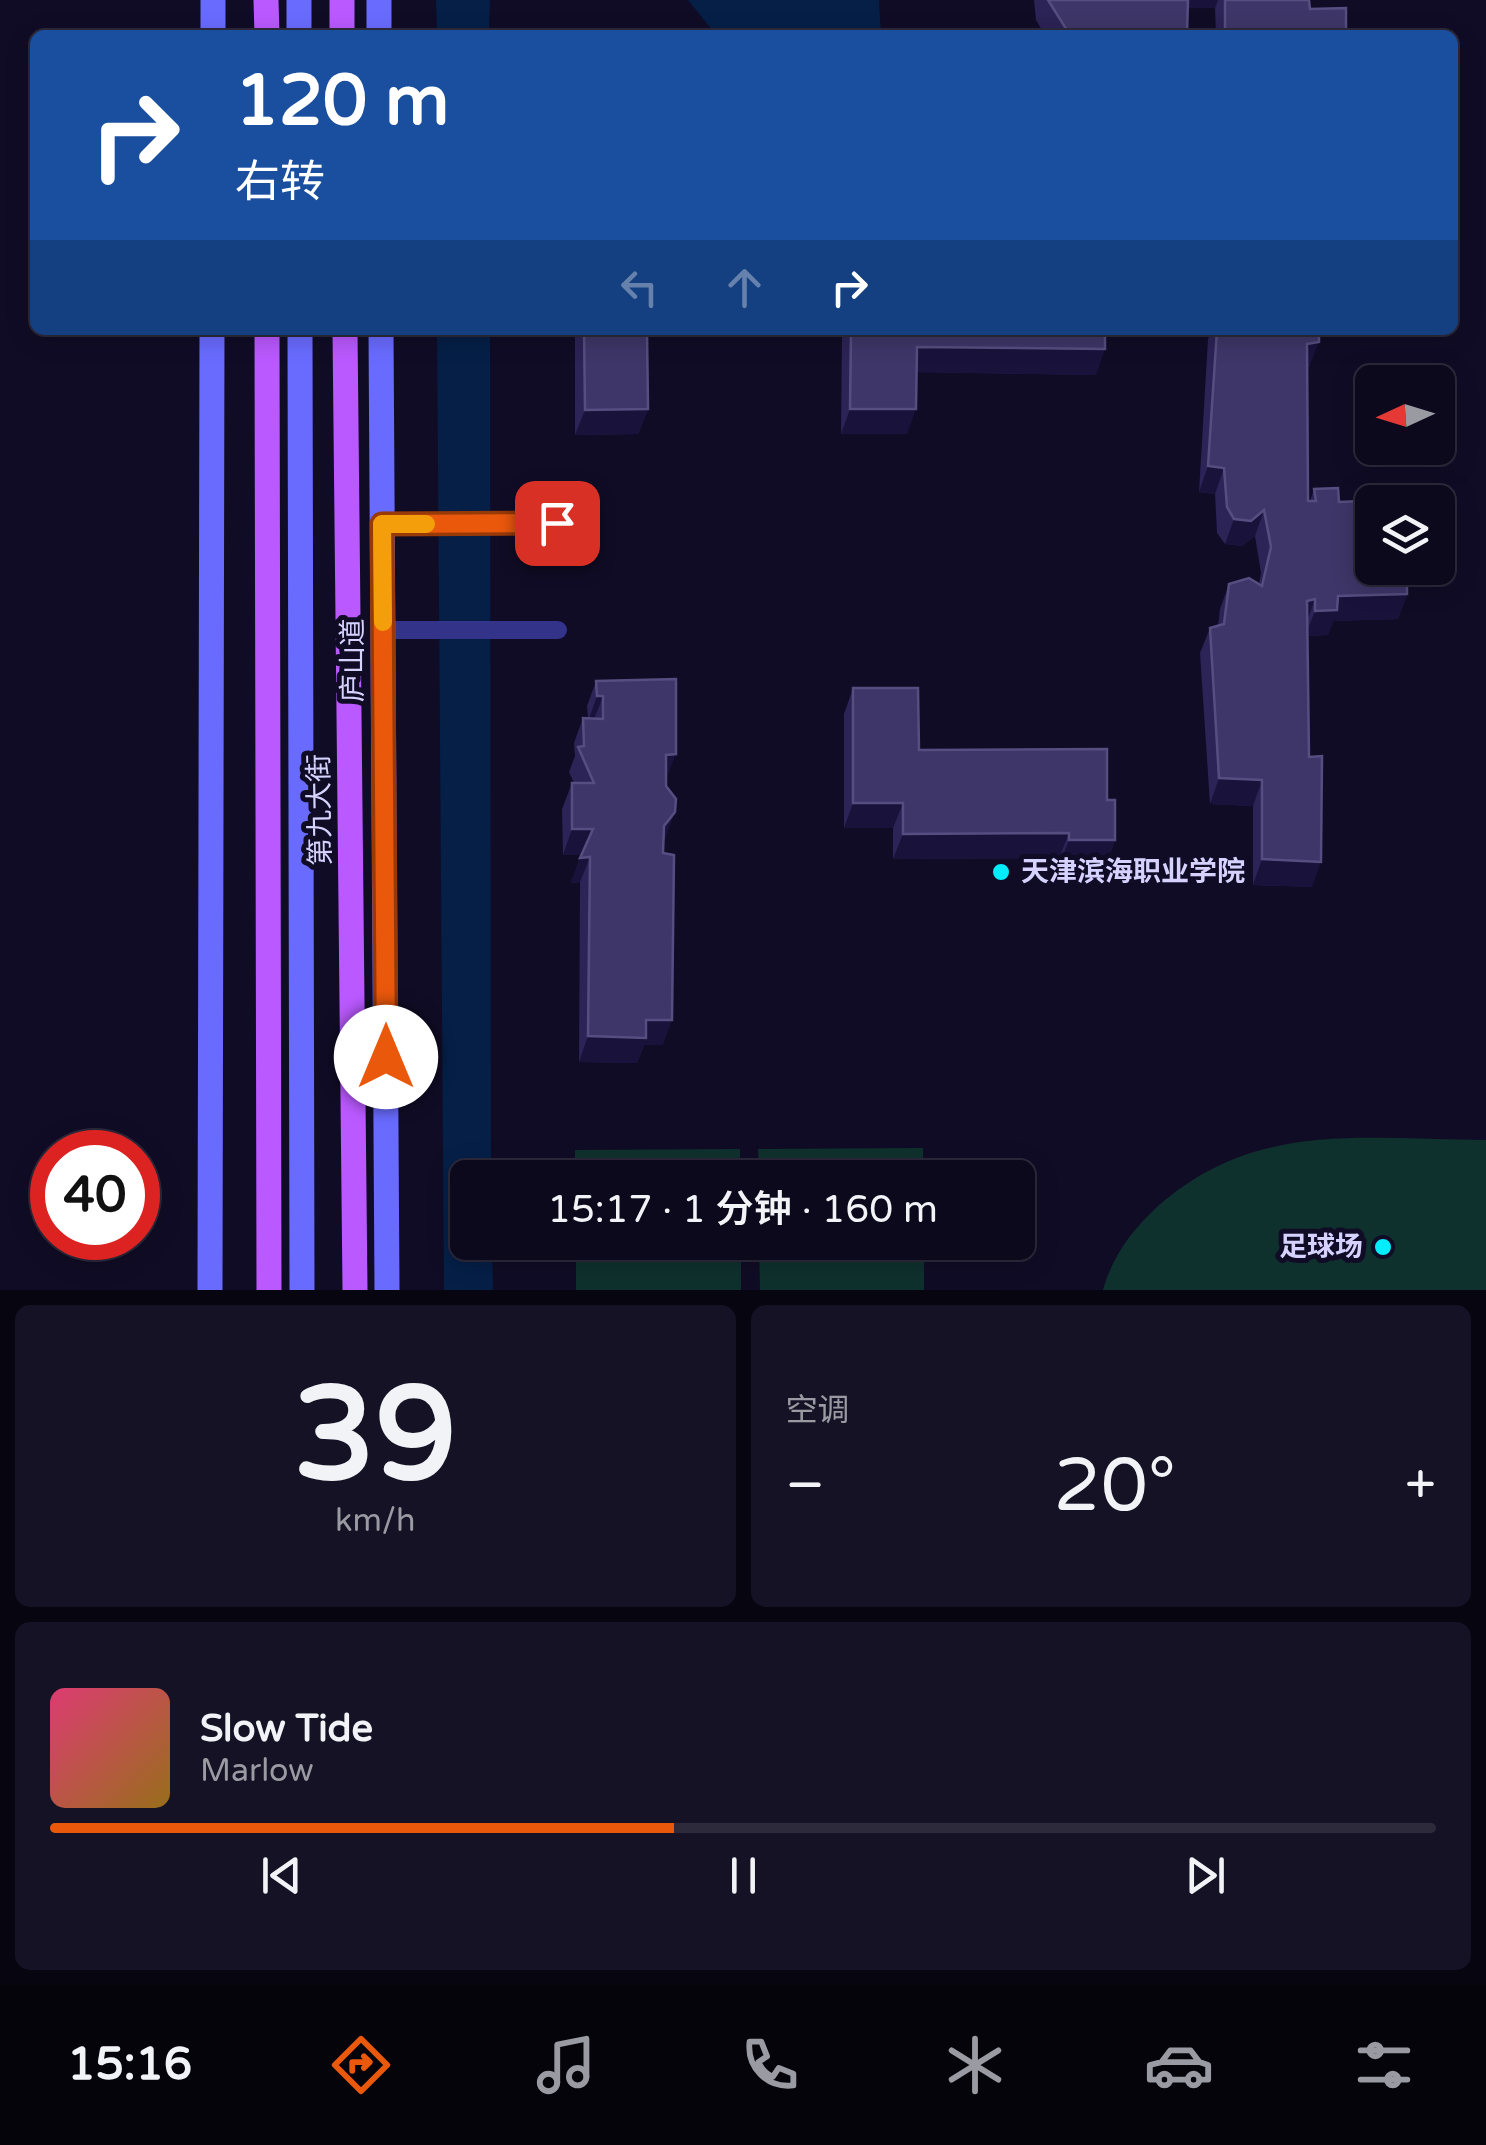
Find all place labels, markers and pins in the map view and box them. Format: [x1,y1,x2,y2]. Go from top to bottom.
pin [515,481,600,566]
place label: 天津滨海职业学院 [1021,855,1245,889]
marker: 天津滨海职业学院 [990,861,1012,883]
place label: 足球场 [1279,1230,1363,1264]
marker: 足球场 [1372,1236,1394,1258]

